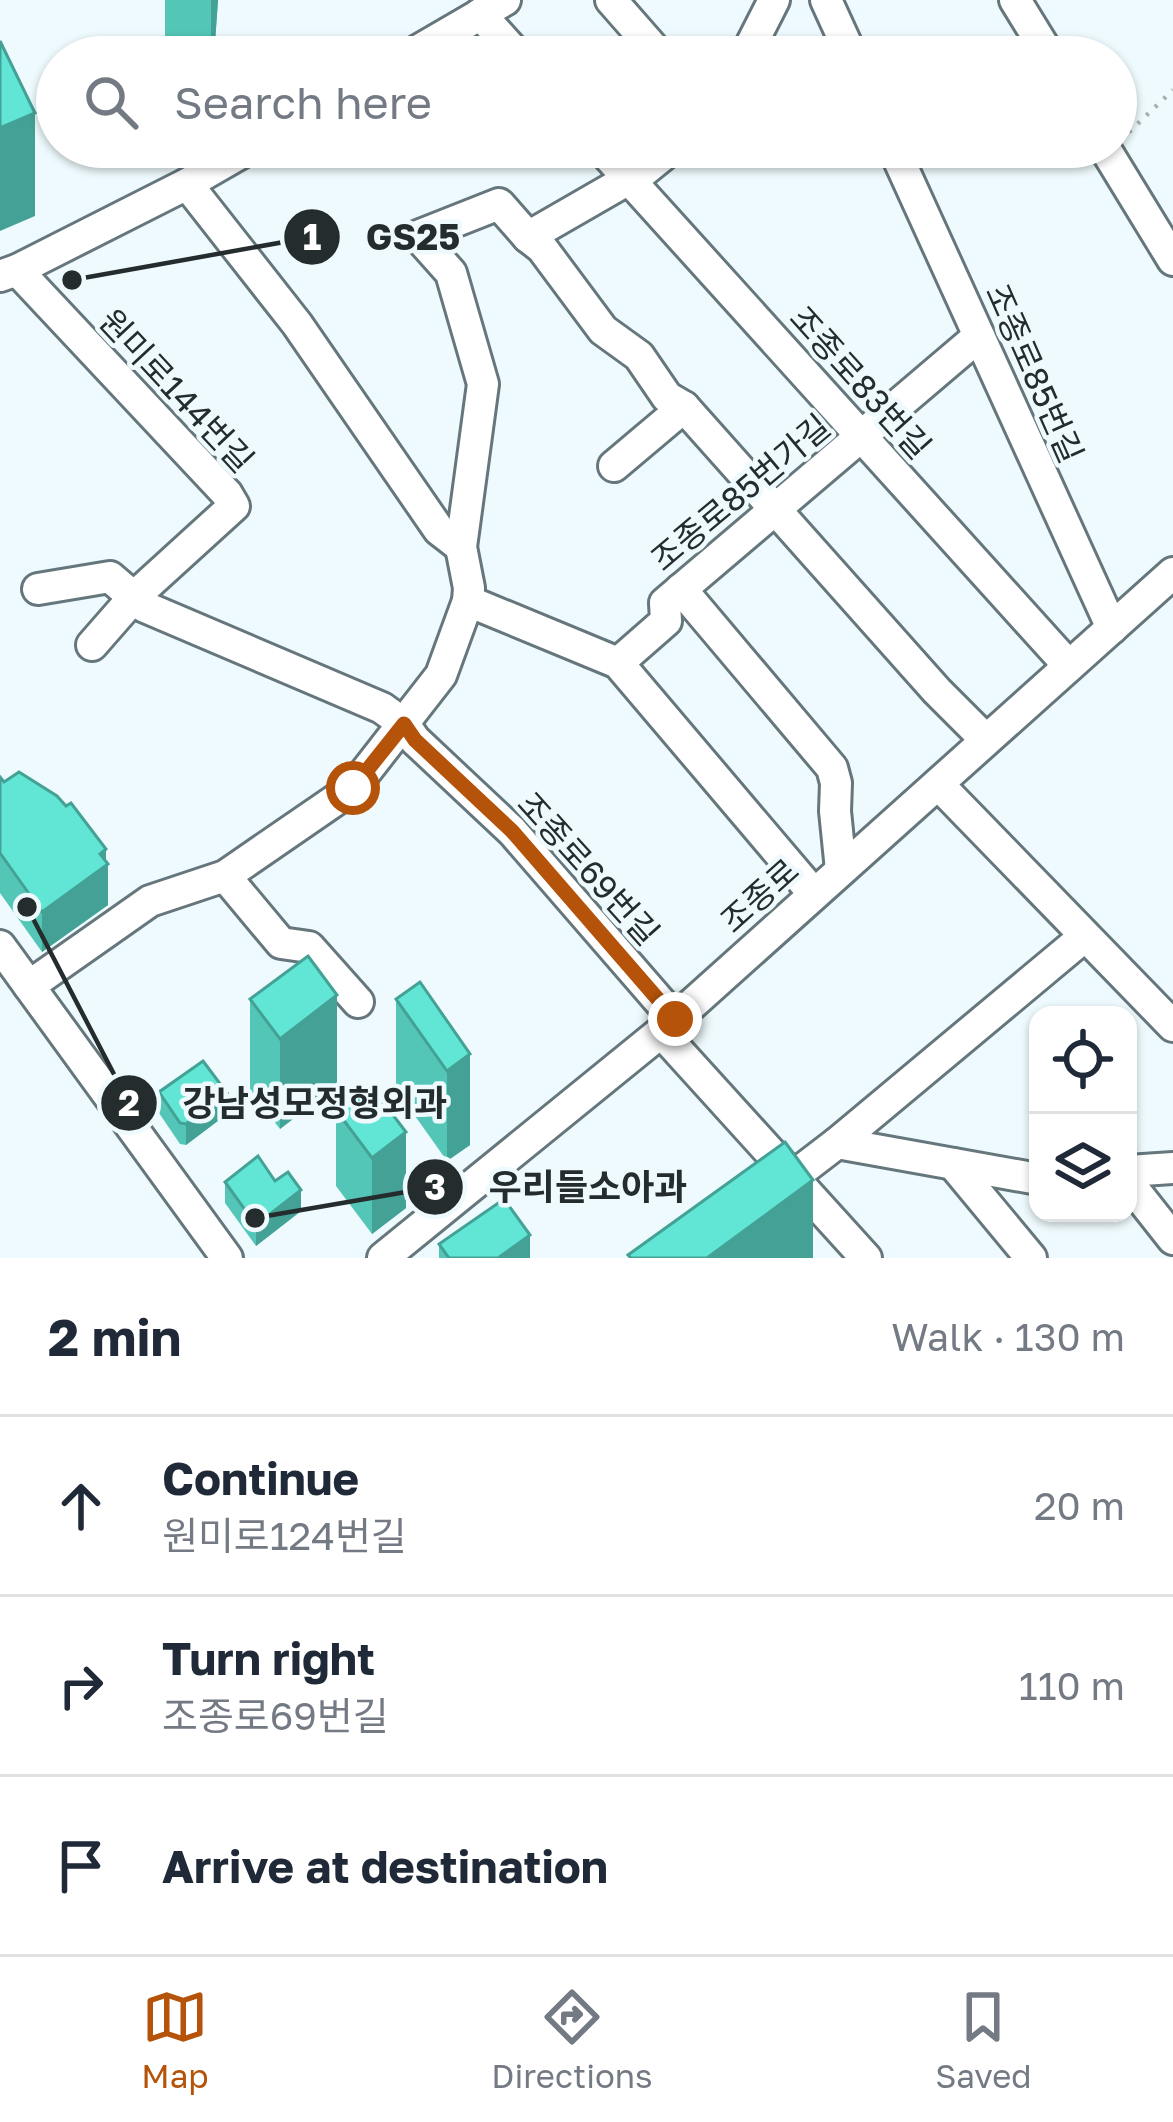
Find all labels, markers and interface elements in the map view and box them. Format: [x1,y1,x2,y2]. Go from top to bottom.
search box [36,36,1137,168]
icon: search [78,69,144,135]
text: Search here [174,75,432,129]
callout: GS25 [282,201,485,273]
text: 1 [303,215,321,258]
text: GS25 [366,215,460,258]
street label: 조종로85번길 [978,278,1092,468]
street label: 조종로83번길 [783,298,939,466]
street label: 원미로144번길 [92,301,262,479]
street label: 조종로85번가길 [643,406,837,578]
route start [326,761,380,815]
street label: 조종로69번길 [510,784,668,952]
street label: 조종로 [712,850,806,940]
route end [648,992,702,1046]
map controls [1029,1006,1137,1222]
button: locate [1029,1006,1137,1114]
callout: 강남성모정형외과 [99,1067,472,1139]
text: 2 [118,1081,140,1124]
text: 강남성모정형외과 [183,1081,447,1124]
button: layers [1029,1114,1137,1222]
callout: 우리들소아과 [405,1151,712,1223]
text: 3 [424,1165,446,1208]
text: 우리들소아과 [489,1165,687,1208]
text: 2 min [48,1306,181,1367]
text: Walk · 130 m [891,1313,1125,1360]
text: Continue [162,1451,359,1505]
icon: ahead [48,1473,114,1539]
text: 20 m [1034,1482,1125,1529]
text: 원미로124번길 [162,1512,407,1559]
text: Turn right [162,1631,375,1685]
icon: right [48,1653,114,1719]
text: 110 m [1019,1662,1125,1709]
text: 조종로69번길 [162,1692,389,1739]
icon: arrive [48,1833,114,1899]
text: Arrive at destination [162,1839,608,1893]
tab: Map [141,1984,209,2095]
tab: Directions [491,1984,653,2095]
tab: Saved [935,1984,1032,2095]

